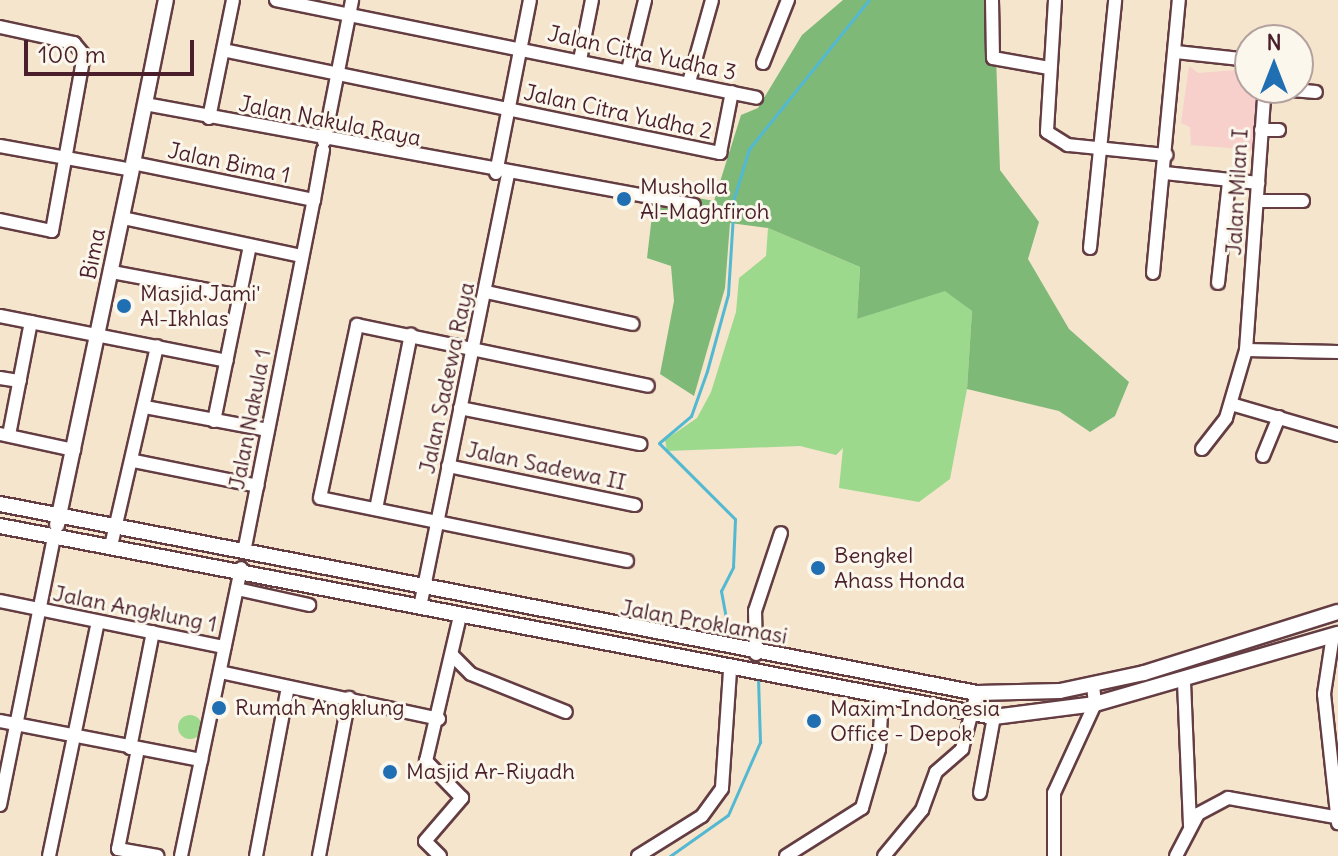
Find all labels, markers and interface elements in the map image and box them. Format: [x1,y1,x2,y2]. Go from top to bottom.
street label: Jalan Citra Yudha 3 [545,20,739,86]
scale bar [28,24,198,74]
north arrow [1234,24,1314,104]
text: N [1266,28,1282,56]
text: 100 m [38,39,106,69]
street label: Jalan Citra Yudha 2 [521,79,715,145]
street label: Jalan Nakula Raya [237,90,423,152]
street label: Jalan Milan I [1220,128,1254,256]
street label: Jalan Bima 1 [165,137,293,189]
place label: Musholla Al-Maghfiroh [640,173,769,224]
marker: Musholla Al-Maghfiroh [615,190,633,208]
street label: Bima [75,226,111,282]
place label: Masjid Jami' Al-Ikhlas [140,280,260,332]
street label: Jalan Sadewa Raya [414,280,480,476]
marker: Masjid Jami' Al-Ikhlas [115,297,133,315]
street label: Jalan Nakula 1 [223,347,277,491]
street label: Jalan Sadewa II [464,436,628,496]
place label: Bengkel Ahass Honda [834,542,965,594]
marker: Bengkel Ahass Honda [809,559,827,577]
street label: Jalan Angklung 1 [51,580,219,638]
street label: Jalan Proklamasi [618,594,790,650]
place label: Rumah Angklung [235,695,405,721]
place label: Maxim Indonesia Office - Depok [830,695,1000,746]
marker: Rumah Angklung [210,699,228,717]
marker: Maxim Indonesia Office - Depok [805,712,823,730]
place label: Masjid Ar-Riyadh [406,759,575,785]
marker: Masjid Ar-Riyadh [381,763,399,781]

